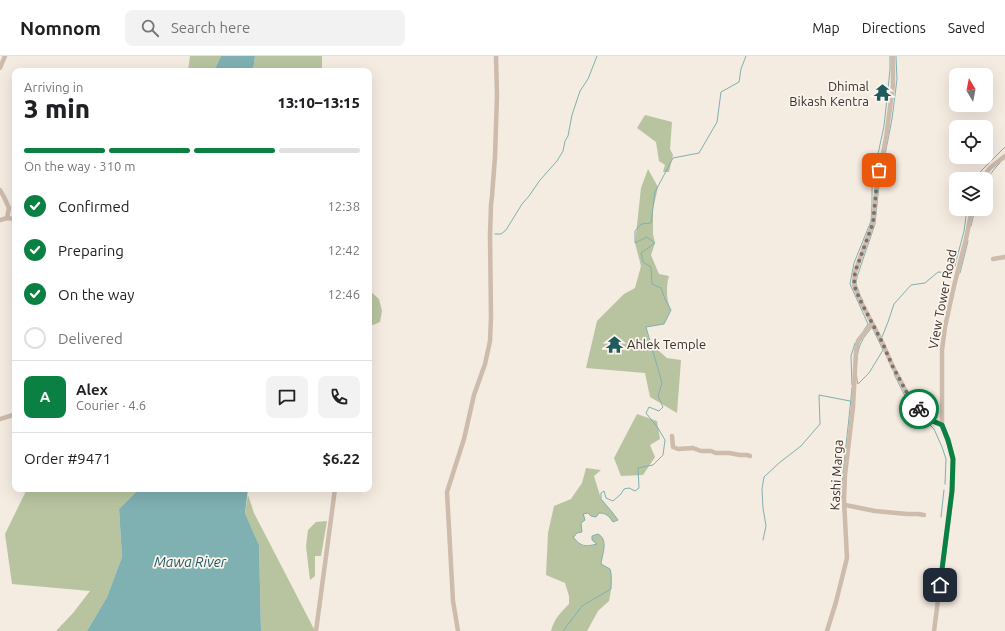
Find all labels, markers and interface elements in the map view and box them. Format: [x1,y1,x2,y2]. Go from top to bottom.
search box [125,10,405,46]
text: Nomnom [20,17,101,39]
icon: search [139,17,161,39]
text: Search here [171,19,250,36]
text: Map [812,20,840,36]
text: Directions [862,20,926,36]
text: Saved [948,20,985,36]
north arrow [949,68,993,112]
map controls [949,68,993,216]
place label: Dhimal Bikash Kentra [789,79,870,108]
text: Arriving in [24,80,83,94]
temple icon: Dhimal Bikash Kentra [872,83,892,103]
text: 3 min [24,94,90,123]
text: 13:10–13:15 [277,94,360,111]
button: locate [949,120,993,164]
pin [862,153,896,187]
text: On the way · 310 m [24,159,136,173]
icon: bag [868,159,890,181]
button: layers [949,172,993,216]
icon: check [24,195,46,217]
text: Confirmed [58,198,130,215]
text: 12:38 [327,199,360,213]
icon: check [24,239,46,261]
text: Preparing [58,242,124,259]
text: 12:42 [327,243,360,257]
street label: View Tower Road [925,248,959,350]
icon: check [24,283,46,305]
text: On the way [58,286,134,303]
text: 12:46 [327,287,360,301]
text: Delivered [58,330,123,347]
temple icon: Ahlek Temple [604,334,624,354]
place label: Ahlek Temple [627,337,706,351]
button: chat [266,376,308,418]
button: phone [318,376,360,418]
text: Alex [76,381,108,398]
text: A [40,388,50,405]
courier [899,389,939,429]
text: Courier · 4.6 [76,398,146,412]
icon: bike [908,398,930,420]
street label: Kashi Marga [827,439,845,511]
text: Order #9471 [24,450,111,467]
text: $6.22 [322,450,360,467]
water label: Mawa River [154,554,227,570]
pin [923,568,957,602]
icon: home [929,574,951,596]

